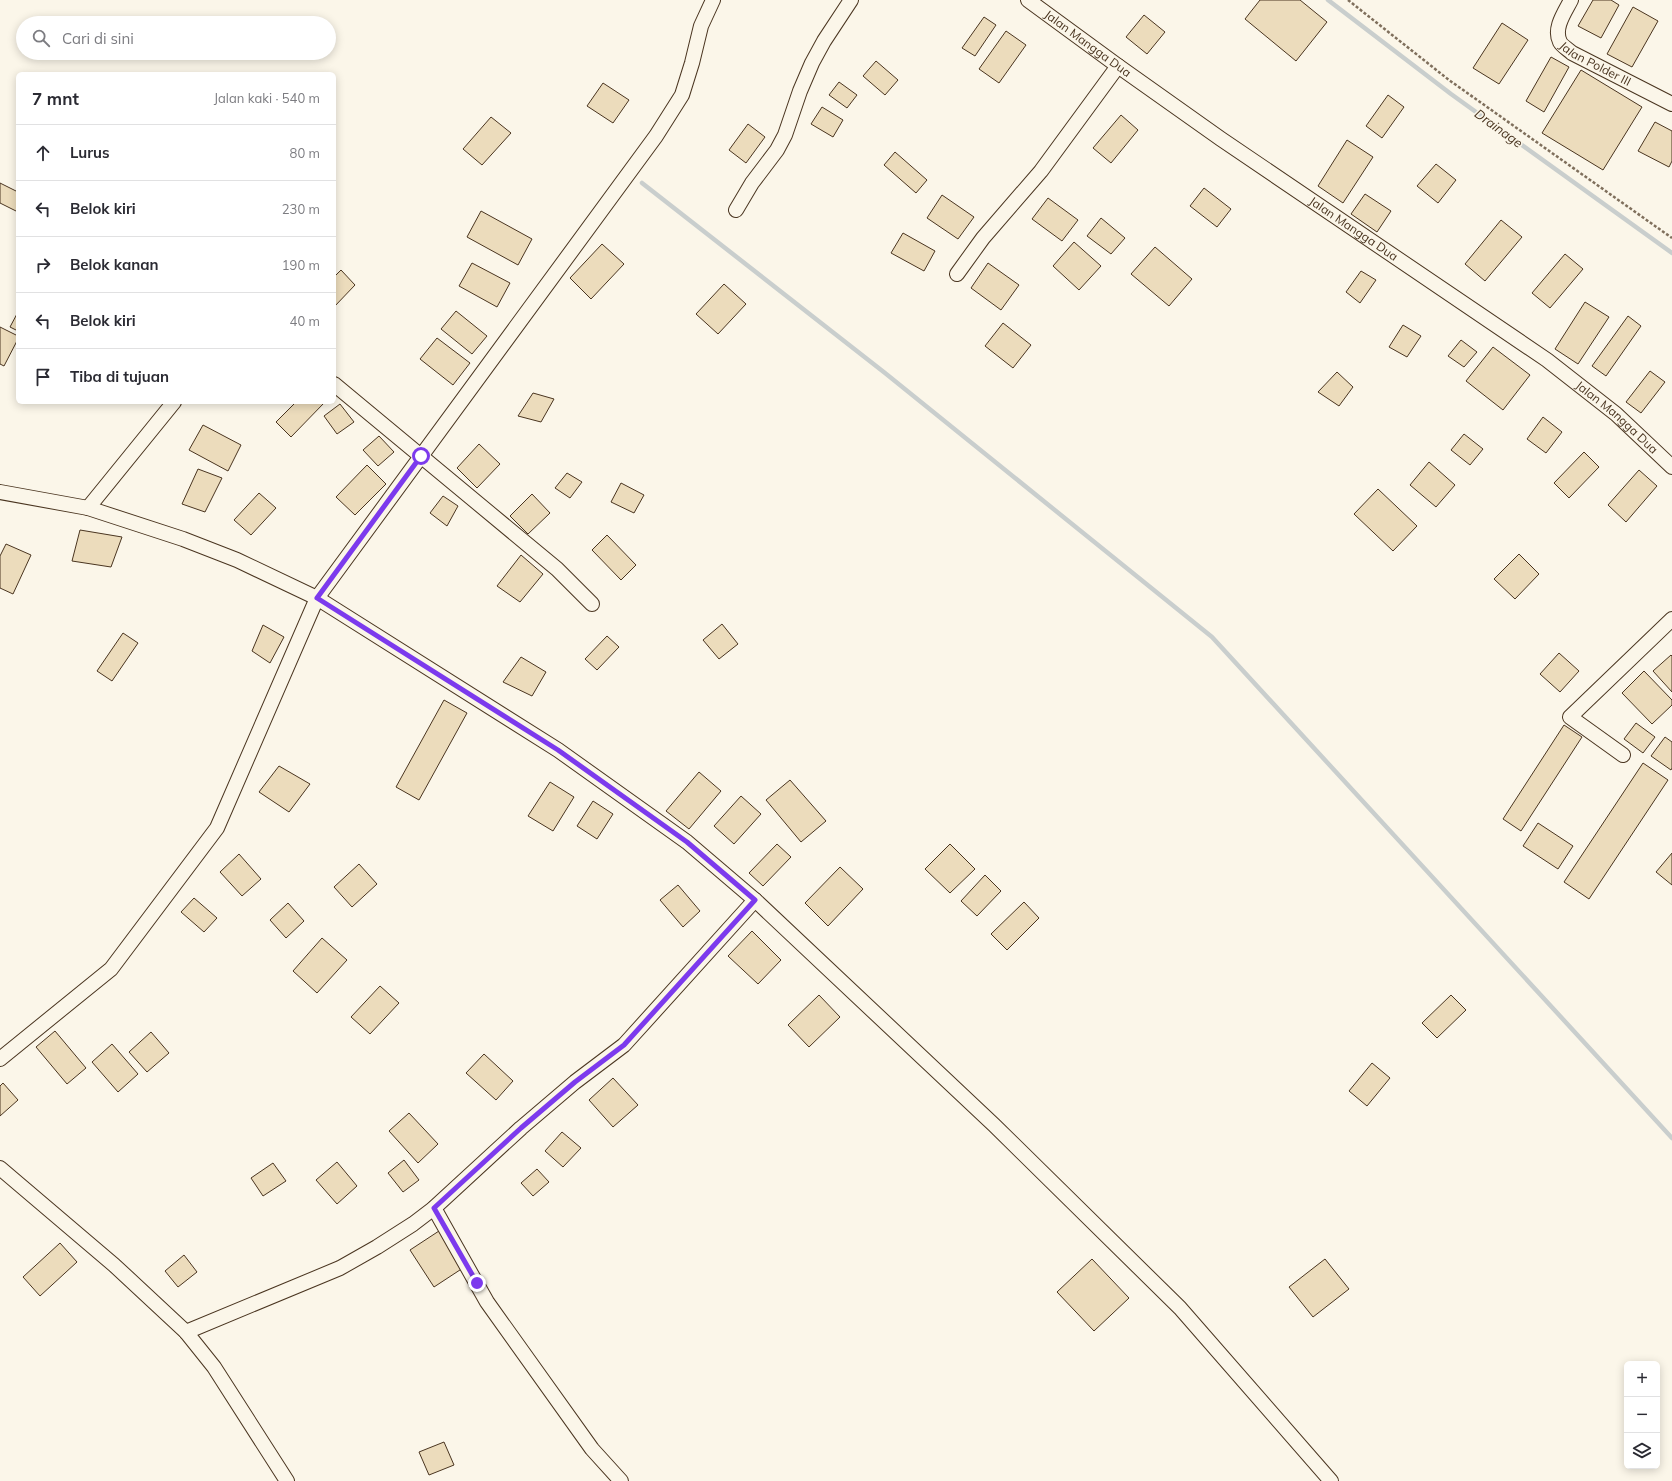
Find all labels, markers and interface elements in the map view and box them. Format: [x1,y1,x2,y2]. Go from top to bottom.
street label: Jalan Mangga Dua [1042,7,1134,80]
search box [16,16,336,60]
icon: search [30,27,52,49]
text: Cari di sini [62,29,134,48]
street label: Jalan Polder III [1556,38,1634,89]
text: 7 mnt [32,88,79,109]
text: Jalan kaki · 540 m [214,90,320,106]
water label: Drainage [1472,105,1526,151]
icon: ahead [32,142,54,164]
text: Lurus [70,143,110,162]
text: 80 m [290,145,320,161]
street label: Jalan Mangga Dua [1307,193,1401,264]
icon: left [32,198,54,220]
text: Belok kiri [70,199,136,218]
text: 230 m [282,201,320,217]
icon: right [32,254,54,276]
text: Belok kanan [70,255,159,274]
text: 190 m [282,257,320,273]
icon: left [32,310,54,332]
text: Belok kiri [70,311,136,330]
text: 40 m [290,313,320,329]
icon: arrive [32,366,54,388]
text: Tiba di tujuan [70,367,169,386]
street label: Jalan Mangga Dua [1573,377,1661,457]
route start [412,447,430,465]
route end [468,1274,486,1292]
map controls [1624,1361,1660,1469]
button: + [1624,1361,1660,1397]
button: − [1624,1397,1660,1433]
button: layers [1624,1433,1660,1469]

